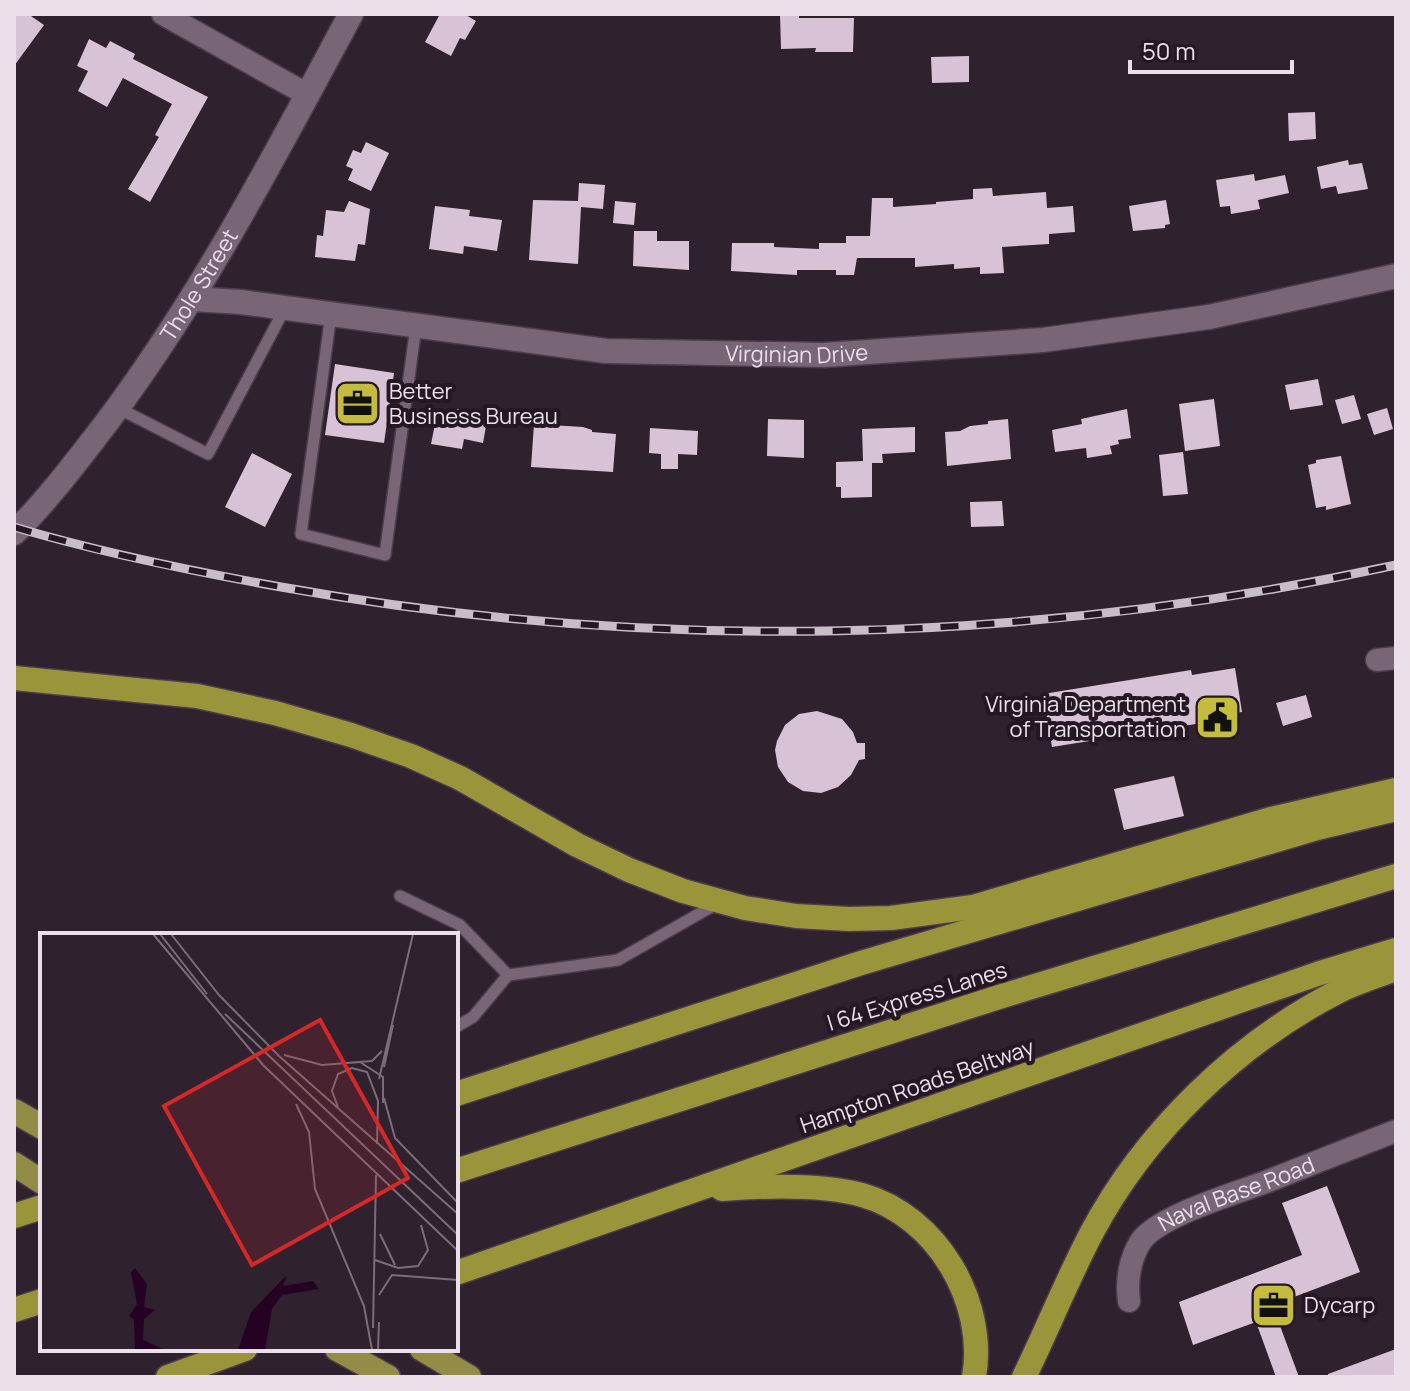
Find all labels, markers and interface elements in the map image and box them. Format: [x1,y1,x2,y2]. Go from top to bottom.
scale bar [1130,24,1292,74]
text: 50 m [1142,34,1196,67]
street label: Thole Street [153,223,245,347]
street label: Virginian Drive [725,337,869,370]
place label: Better Business Bureau [389,376,558,431]
office icon: Better Business Bureau [334,380,382,428]
place label: Virginia Department of Transportation [985,689,1186,744]
public building icon: Virginia Department of Transportation [1193,693,1241,741]
inset map [40,933,458,1351]
street label: I 64 Express Lanes [823,954,1011,1038]
street label: Hampton Roads Beltway [796,1032,1038,1140]
street label: Naval Base Road [1152,1149,1319,1238]
office icon: Dycarp [1249,1281,1297,1329]
place label: Dycarp [1304,1290,1375,1320]

